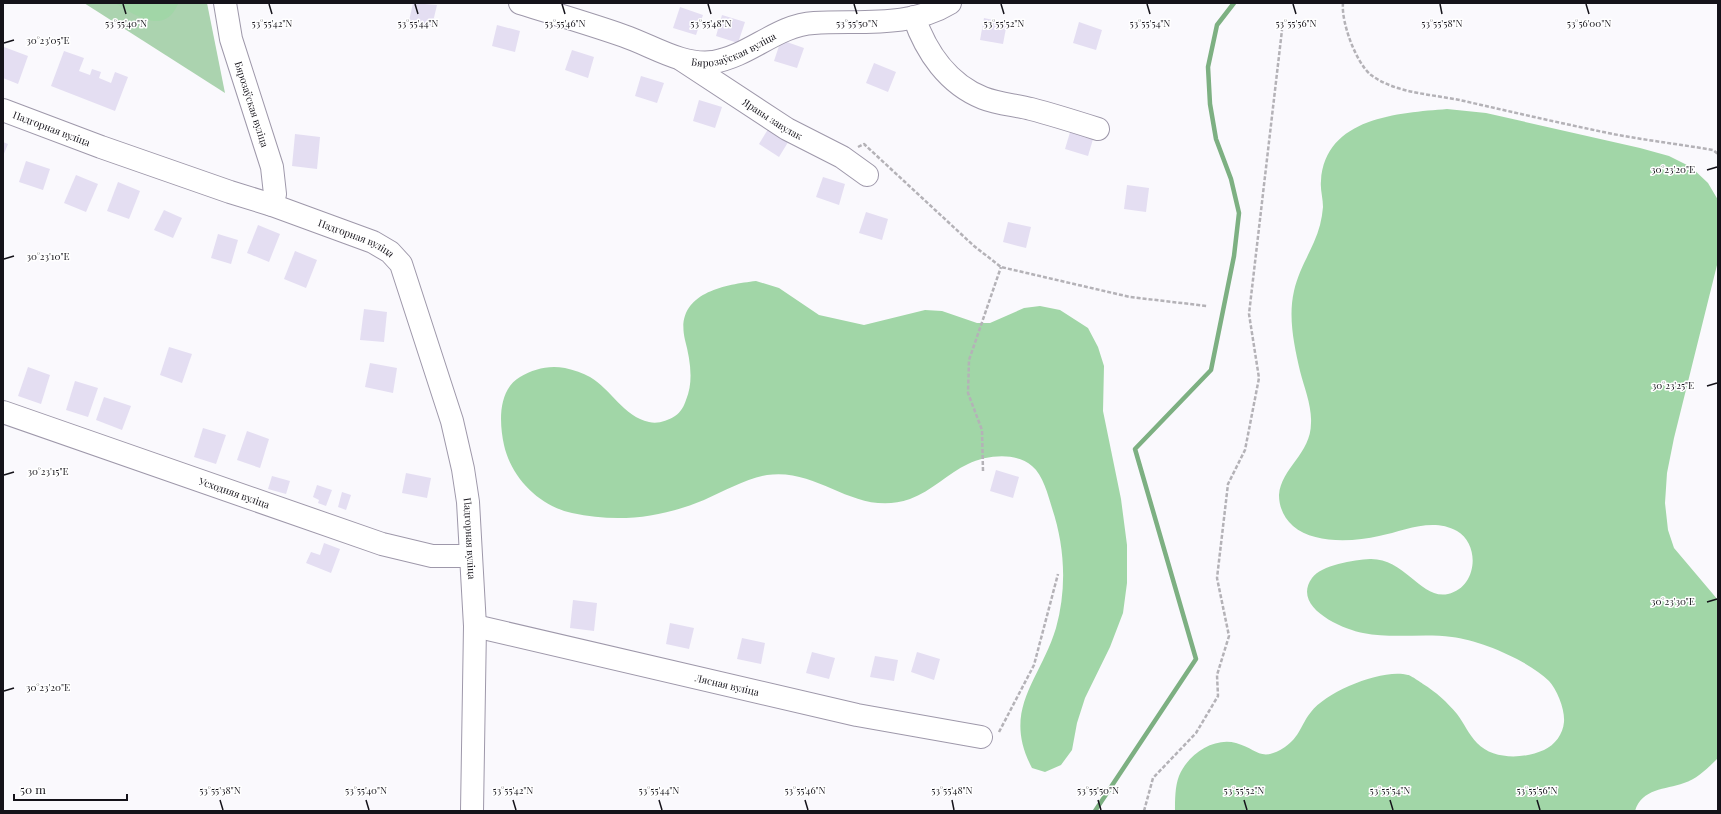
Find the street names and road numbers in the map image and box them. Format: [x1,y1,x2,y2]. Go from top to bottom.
street label: Бярозаўская вуліца [690,29,778,70]
street label: Бярозаўская вуліца [232,59,272,149]
street label: Яравы завулак [739,94,805,143]
street label: Падгорная вуліца [11,107,92,149]
street label: Падгорная вуліца [316,216,398,260]
street label: Усходняя вуліца [196,473,272,511]
street label: Падгорная вуліца [460,497,479,580]
street label: Лясная вуліца [693,670,761,699]

